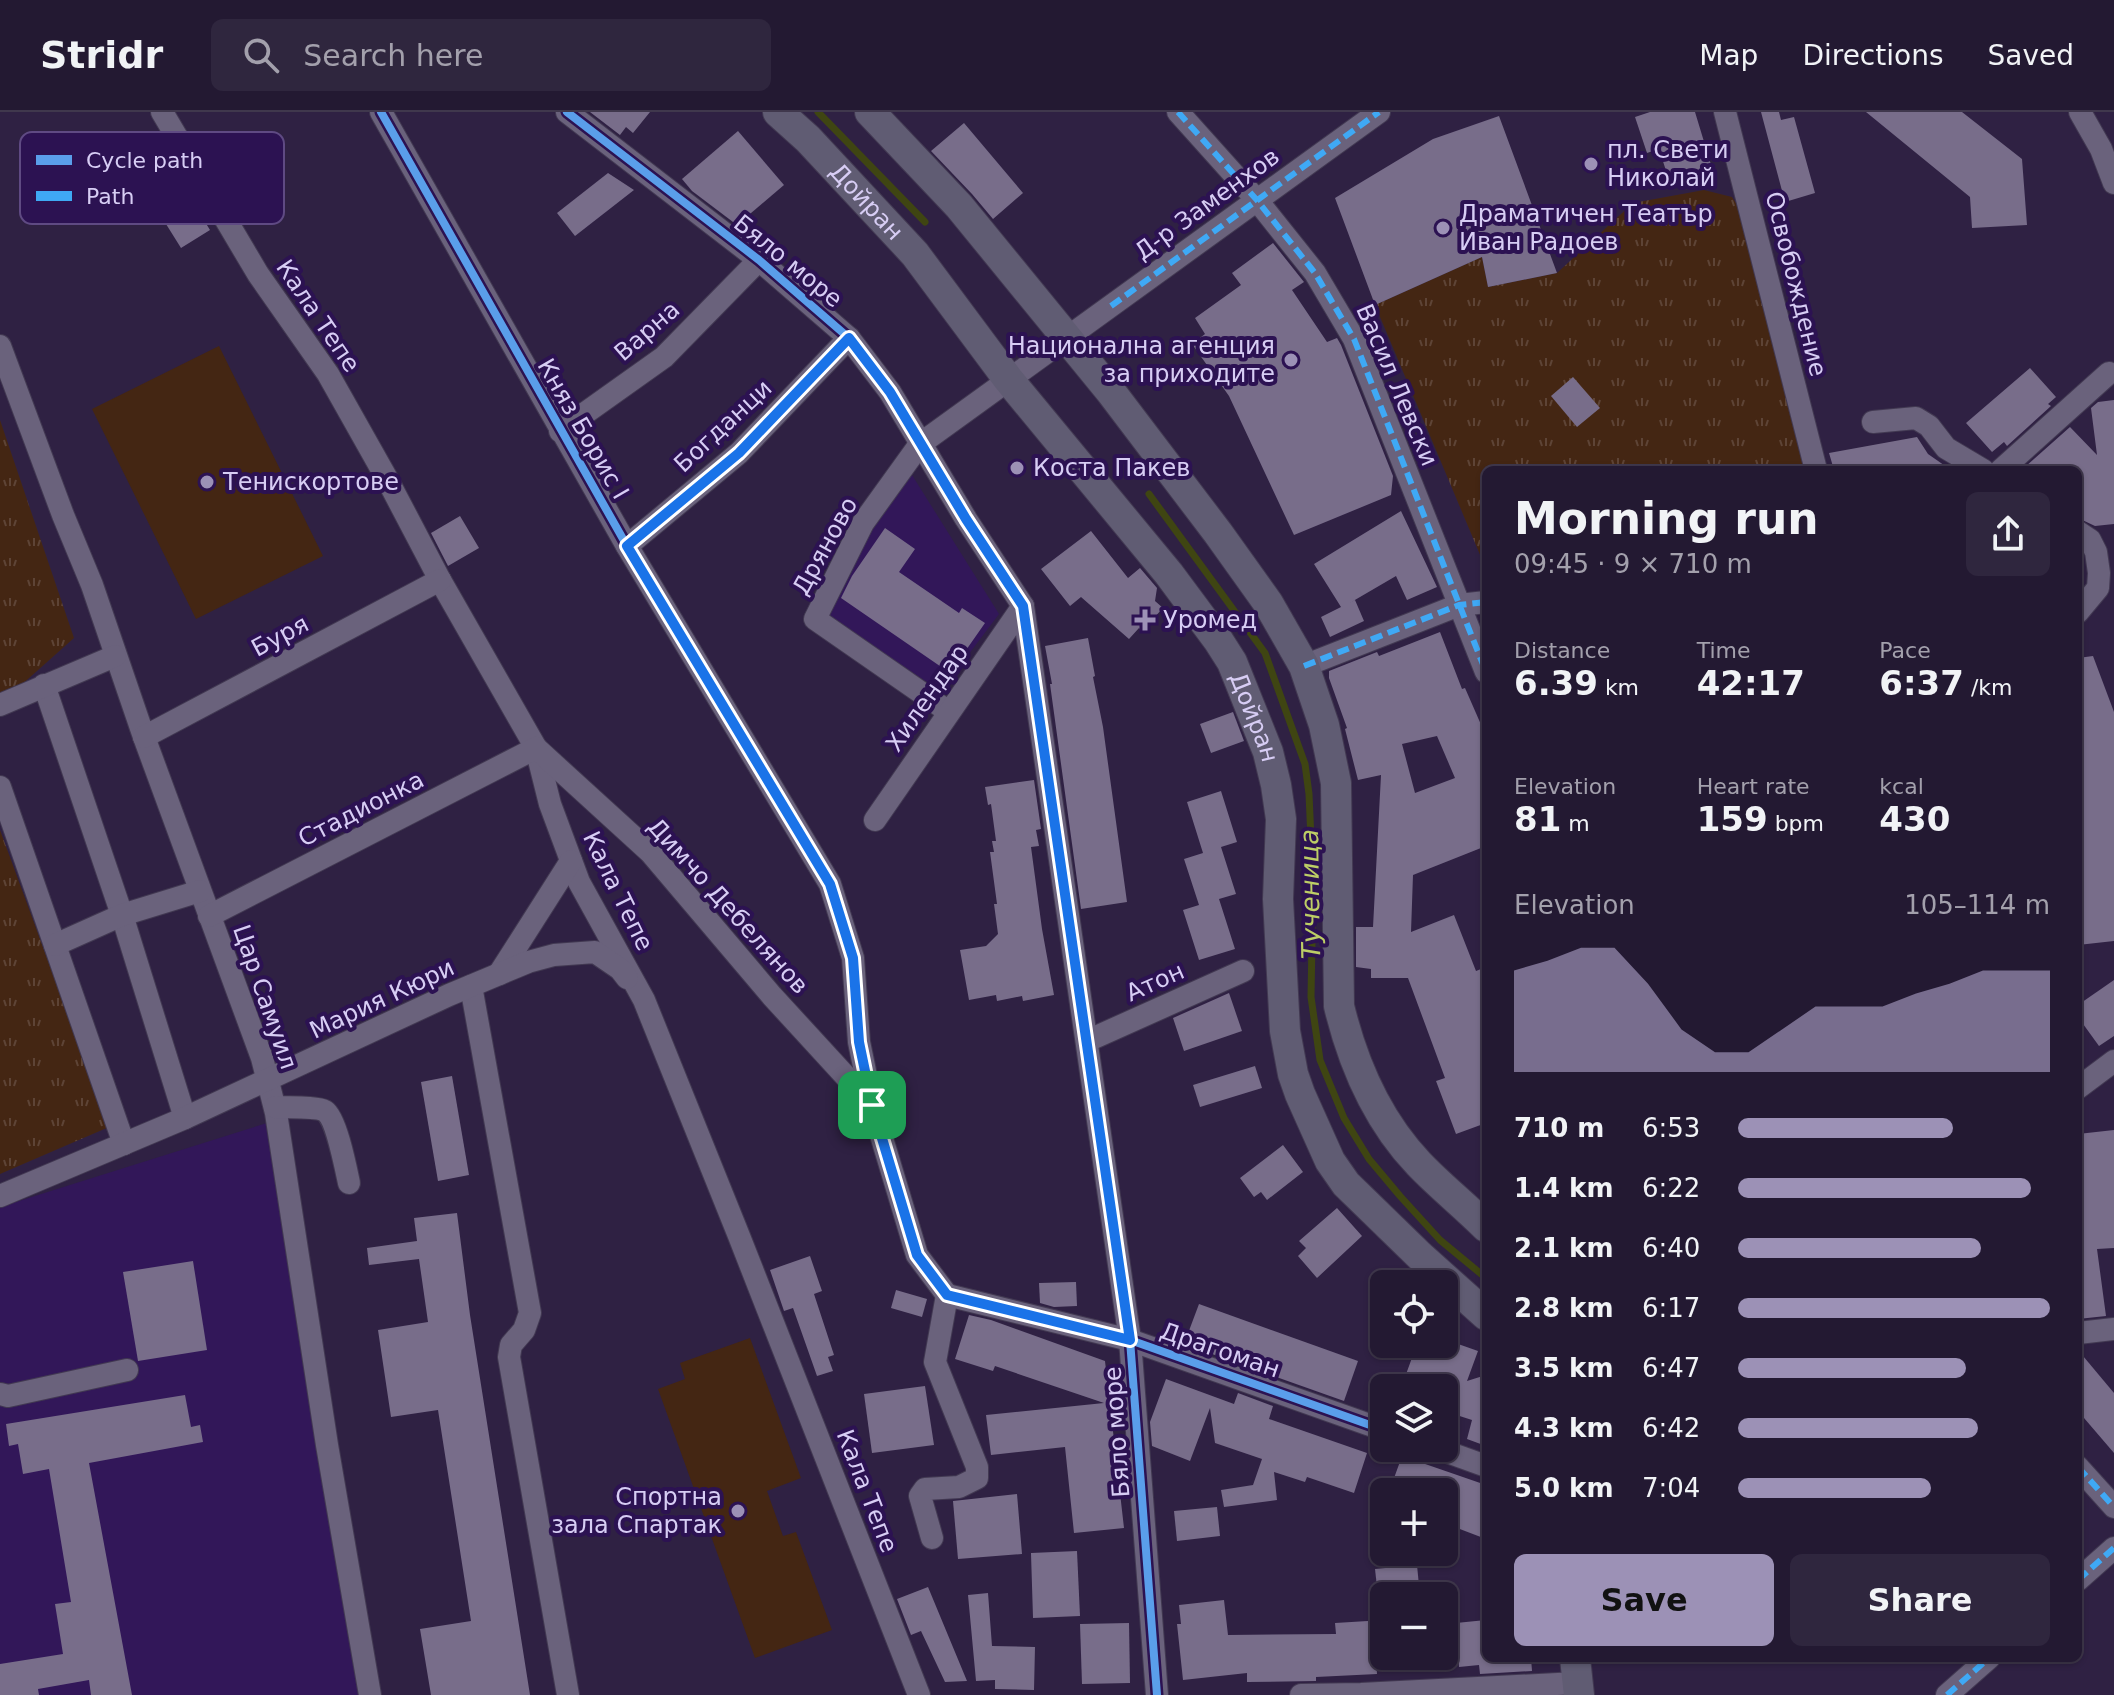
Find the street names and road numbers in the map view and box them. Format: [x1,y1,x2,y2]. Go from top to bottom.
street label: Д-р Заменхов [1129,142,1285,266]
street label: Дойран [824,157,909,246]
street label: Освобождение [1760,189,1832,379]
street label: Бяло море [728,209,848,313]
street label: Кала Тепе [270,255,366,377]
street label: Варна [609,295,685,367]
street label: Васил Левски [1350,300,1444,470]
street label: Княз Борис I [532,354,634,504]
street label: Богданци [669,374,777,478]
street label: Дряново [787,492,863,600]
street label: Буря [247,609,313,663]
street label: Хилендар [880,639,974,757]
street label: Дойран [1224,668,1284,765]
street label: Стадионка [294,765,428,853]
street label: Димчо Дебелянов [642,813,814,999]
street label: Кала Тепе [577,827,659,955]
street label: Цар Самуил [227,921,303,1073]
street label: Мария Кюри [305,953,459,1045]
street label: Атон [1122,957,1188,1007]
street label: Драгоман [1157,1316,1283,1384]
street label: Бяло море [1098,1366,1136,1498]
street label: Кала Тепе [831,1426,903,1556]

